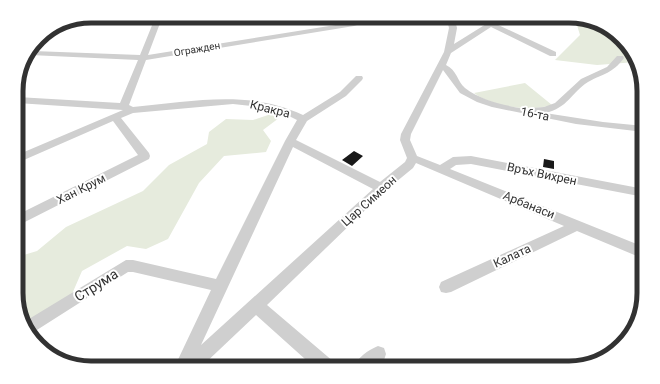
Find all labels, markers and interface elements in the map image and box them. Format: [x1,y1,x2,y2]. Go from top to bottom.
street label: Огражден [173,40,221,58]
street label: Кракра [249,97,291,121]
street label: 16-та [519,104,551,124]
street label: Връх Вихрен [506,160,578,188]
street label: Хан Крум [54,171,108,207]
street label: Цар Симеон [339,173,399,229]
street label: Арбанаси [501,188,557,222]
street label: Калата [491,241,533,271]
street label: Струма [71,265,121,305]

